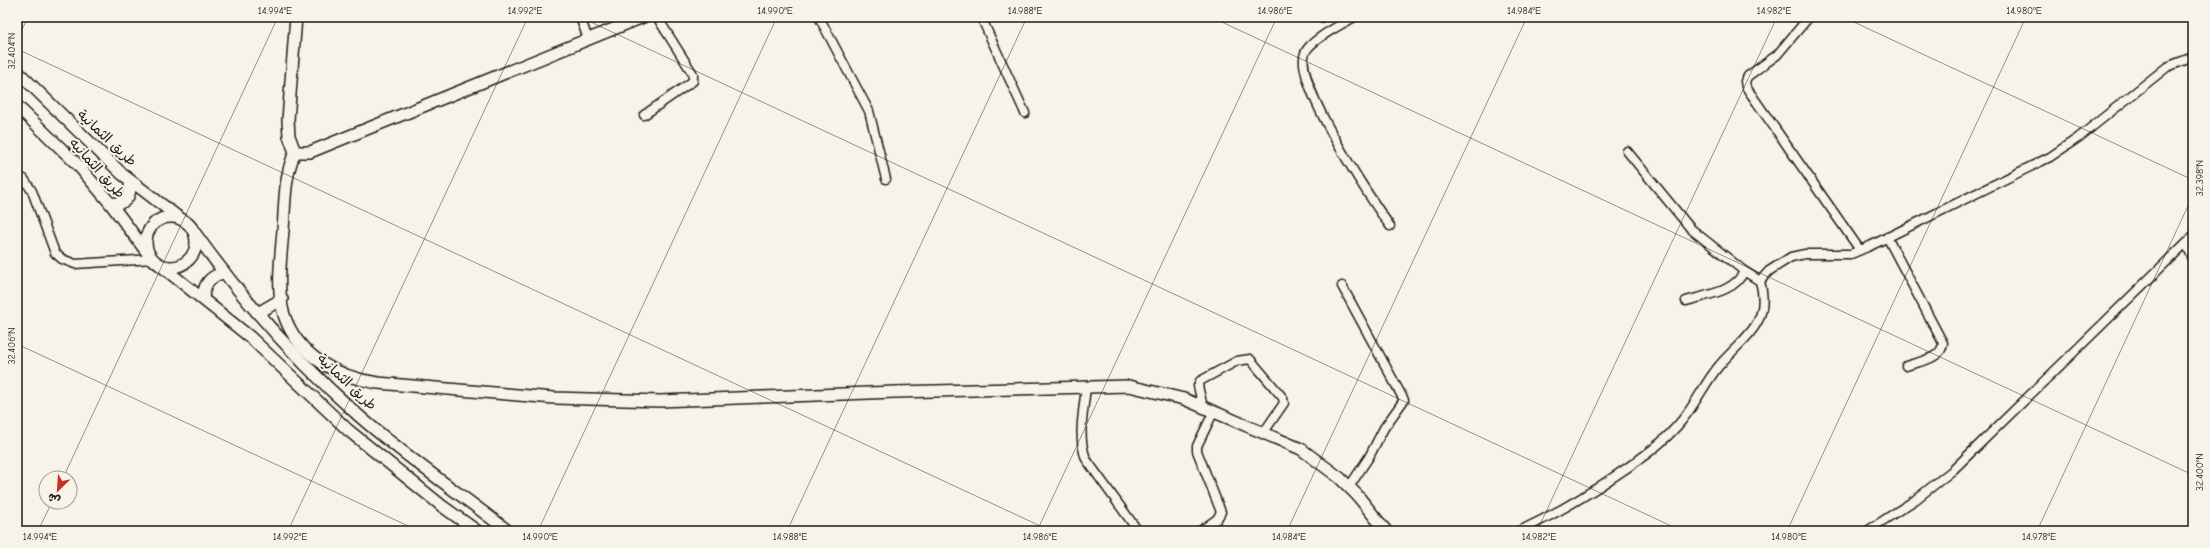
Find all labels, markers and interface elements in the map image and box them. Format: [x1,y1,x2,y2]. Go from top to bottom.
text: 14.994°E [258,5,292,17]
text: 14.992°E [508,5,542,17]
text: 14.990°E [757,5,793,17]
text: 14.988°E [1008,5,1042,17]
text: 14.986°E [1258,5,1292,17]
text: 14.984°E [1507,5,1541,17]
text: 14.982°E [1757,5,1791,17]
text: 14.980°E [2006,5,2042,17]
text: 32.404°N [6,33,18,69]
street label: طريق الثمانية [74,106,140,170]
street label: طريق الثمانيه [65,134,129,202]
text: 32.398°N [2194,160,2206,196]
text: 32.406°N [6,327,18,365]
street label: طريق الثمانية [314,350,380,414]
text: 32.400°N [2194,453,2206,491]
north arrow [38,470,78,510]
text: ش [46,490,62,507]
text: 14.994°E [23,531,57,543]
text: 14.992°E [273,531,307,543]
text: 14.990°E [522,531,558,543]
text: 14.988°E [773,531,807,543]
text: 14.986°E [1023,531,1057,543]
text: 14.984°E [1272,531,1306,543]
text: 14.982°E [1522,531,1556,543]
text: 14.980°E [1771,531,1807,543]
text: 14.978°E [2022,531,2056,543]

